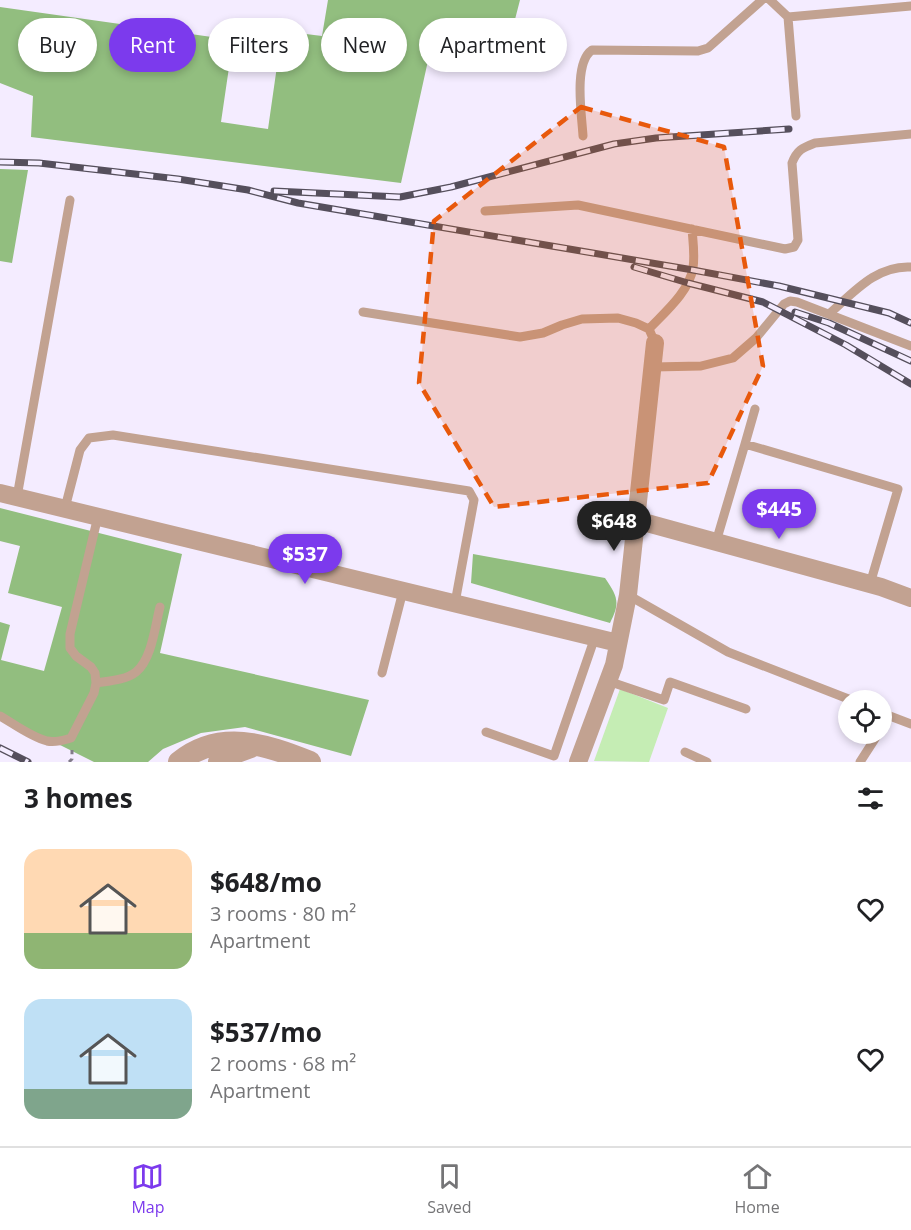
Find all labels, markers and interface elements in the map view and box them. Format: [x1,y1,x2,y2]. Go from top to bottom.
chip: Buy [18,18,97,72]
chip: Rent [109,18,196,72]
chip: Filters [208,18,309,72]
chip: New [321,18,407,72]
chip: Apartment [419,18,567,72]
pin: $445 [743,489,815,540]
text: $445 [756,495,802,522]
pin: $648 [578,501,650,552]
text: $648 [591,507,637,534]
pin: $537 [269,534,341,585]
text: $537 [282,540,328,567]
map controls [838,690,892,744]
button: locate [838,690,892,744]
text: 3 homes [24,780,133,816]
icon: filters [854,782,887,815]
text: $648/mo [210,864,322,900]
icon: home [72,873,144,945]
icon: heart [854,893,887,926]
text: 3 rooms · 80 m² [210,900,356,927]
text: Apartment [210,927,310,954]
text: $537/mo [210,1014,322,1050]
icon: home [72,1023,144,1095]
icon: heart [854,1043,887,1076]
text: 2 rooms · 68 m² [210,1050,356,1077]
text: Apartment [210,1077,310,1104]
tab: Map [131,1160,164,1218]
tab: Saved [427,1160,472,1218]
tab: Home [734,1160,780,1218]

